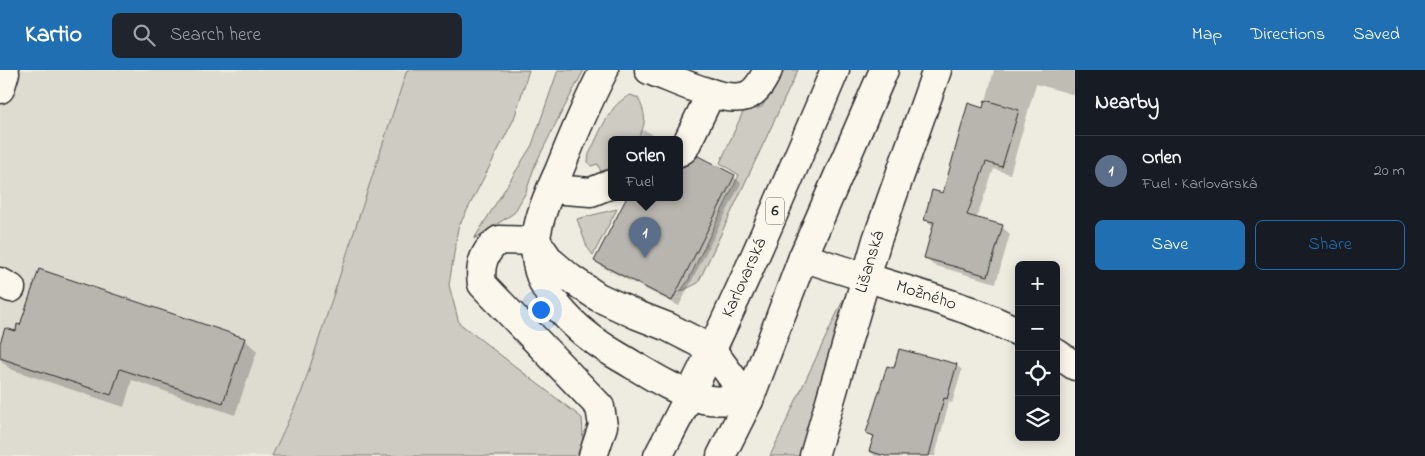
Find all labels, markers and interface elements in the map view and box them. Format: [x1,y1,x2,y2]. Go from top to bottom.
search box [112,13,462,58]
text: Kartio [25,18,82,53]
icon: search [130,21,158,49]
text: Search here [170,22,261,49]
text: Map [1192,22,1222,48]
text: Directions [1250,22,1325,48]
text: Saved [1353,22,1400,48]
text: Nearby [1095,88,1159,118]
popup [608,136,683,201]
text: Orlen [626,143,665,170]
text: Orlen [1142,145,1181,172]
text: 1 [1108,159,1114,183]
text: 20 m [1374,159,1405,183]
text: Fuel [626,170,654,194]
text: Fuel · Karlovarská [1142,172,1257,196]
road number: 6 [766,198,784,224]
pin: 1 [629,217,661,258]
button: Save [1095,220,1245,270]
button: Share [1255,220,1405,270]
street label: Lišanská [849,227,892,296]
street label: Karlovarská [716,234,774,322]
map controls [1015,261,1060,441]
button: + [1015,261,1060,306]
street label: Možného [892,274,960,318]
your location [528,297,554,323]
button: − [1015,306,1060,351]
button: locate [1015,351,1060,396]
button: layers [1015,396,1060,441]

